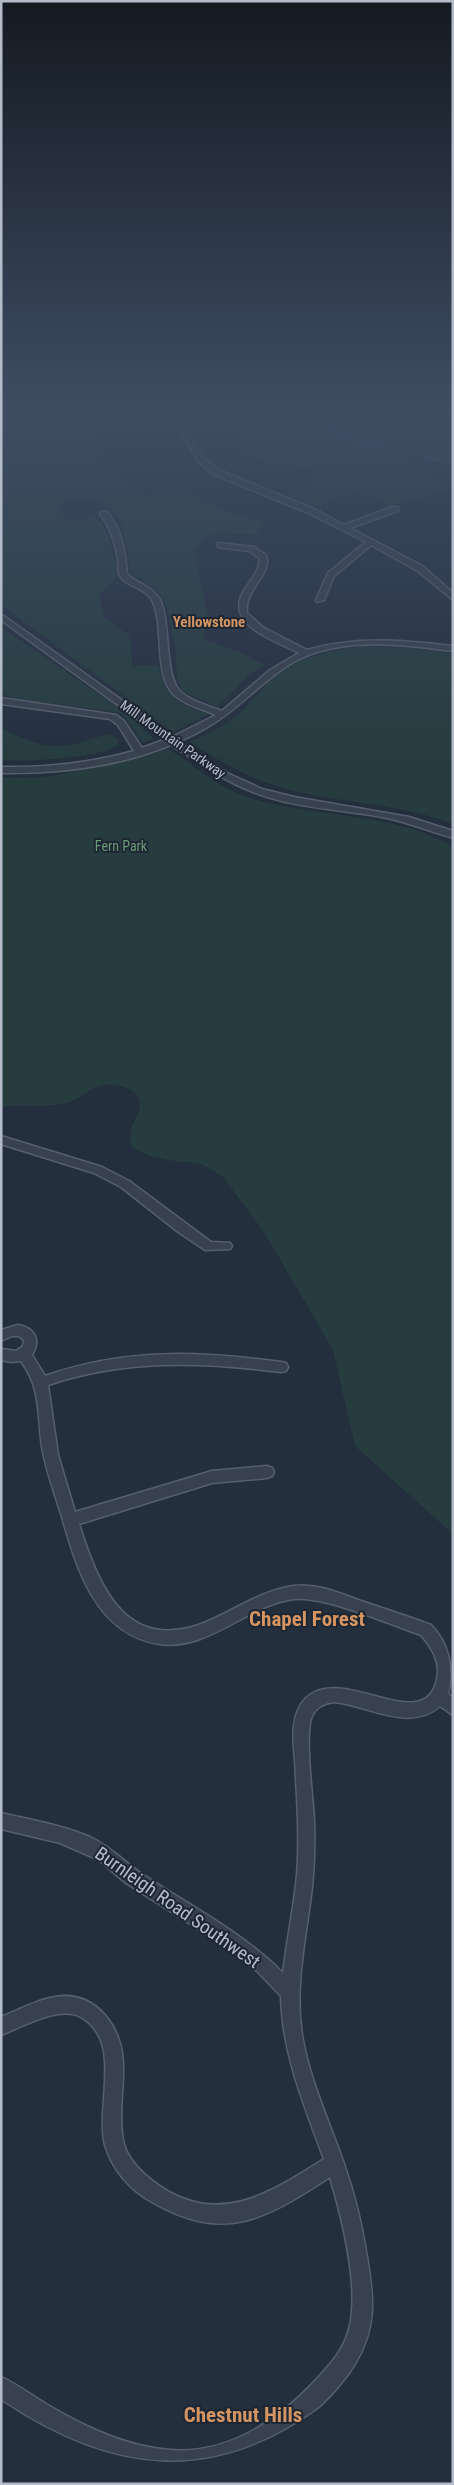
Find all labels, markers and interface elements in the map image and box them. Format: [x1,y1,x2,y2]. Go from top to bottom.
district label: Yellowstone [173,613,245,631]
street label: Mill Mountain Parkway [117,697,229,782]
park label: Fern Park [95,838,148,854]
district label: Chapel Forest [249,1607,365,1631]
street label: Burnleigh Road Southwest [91,1842,265,1973]
district label: Chestnut Hills [184,2403,302,2427]

